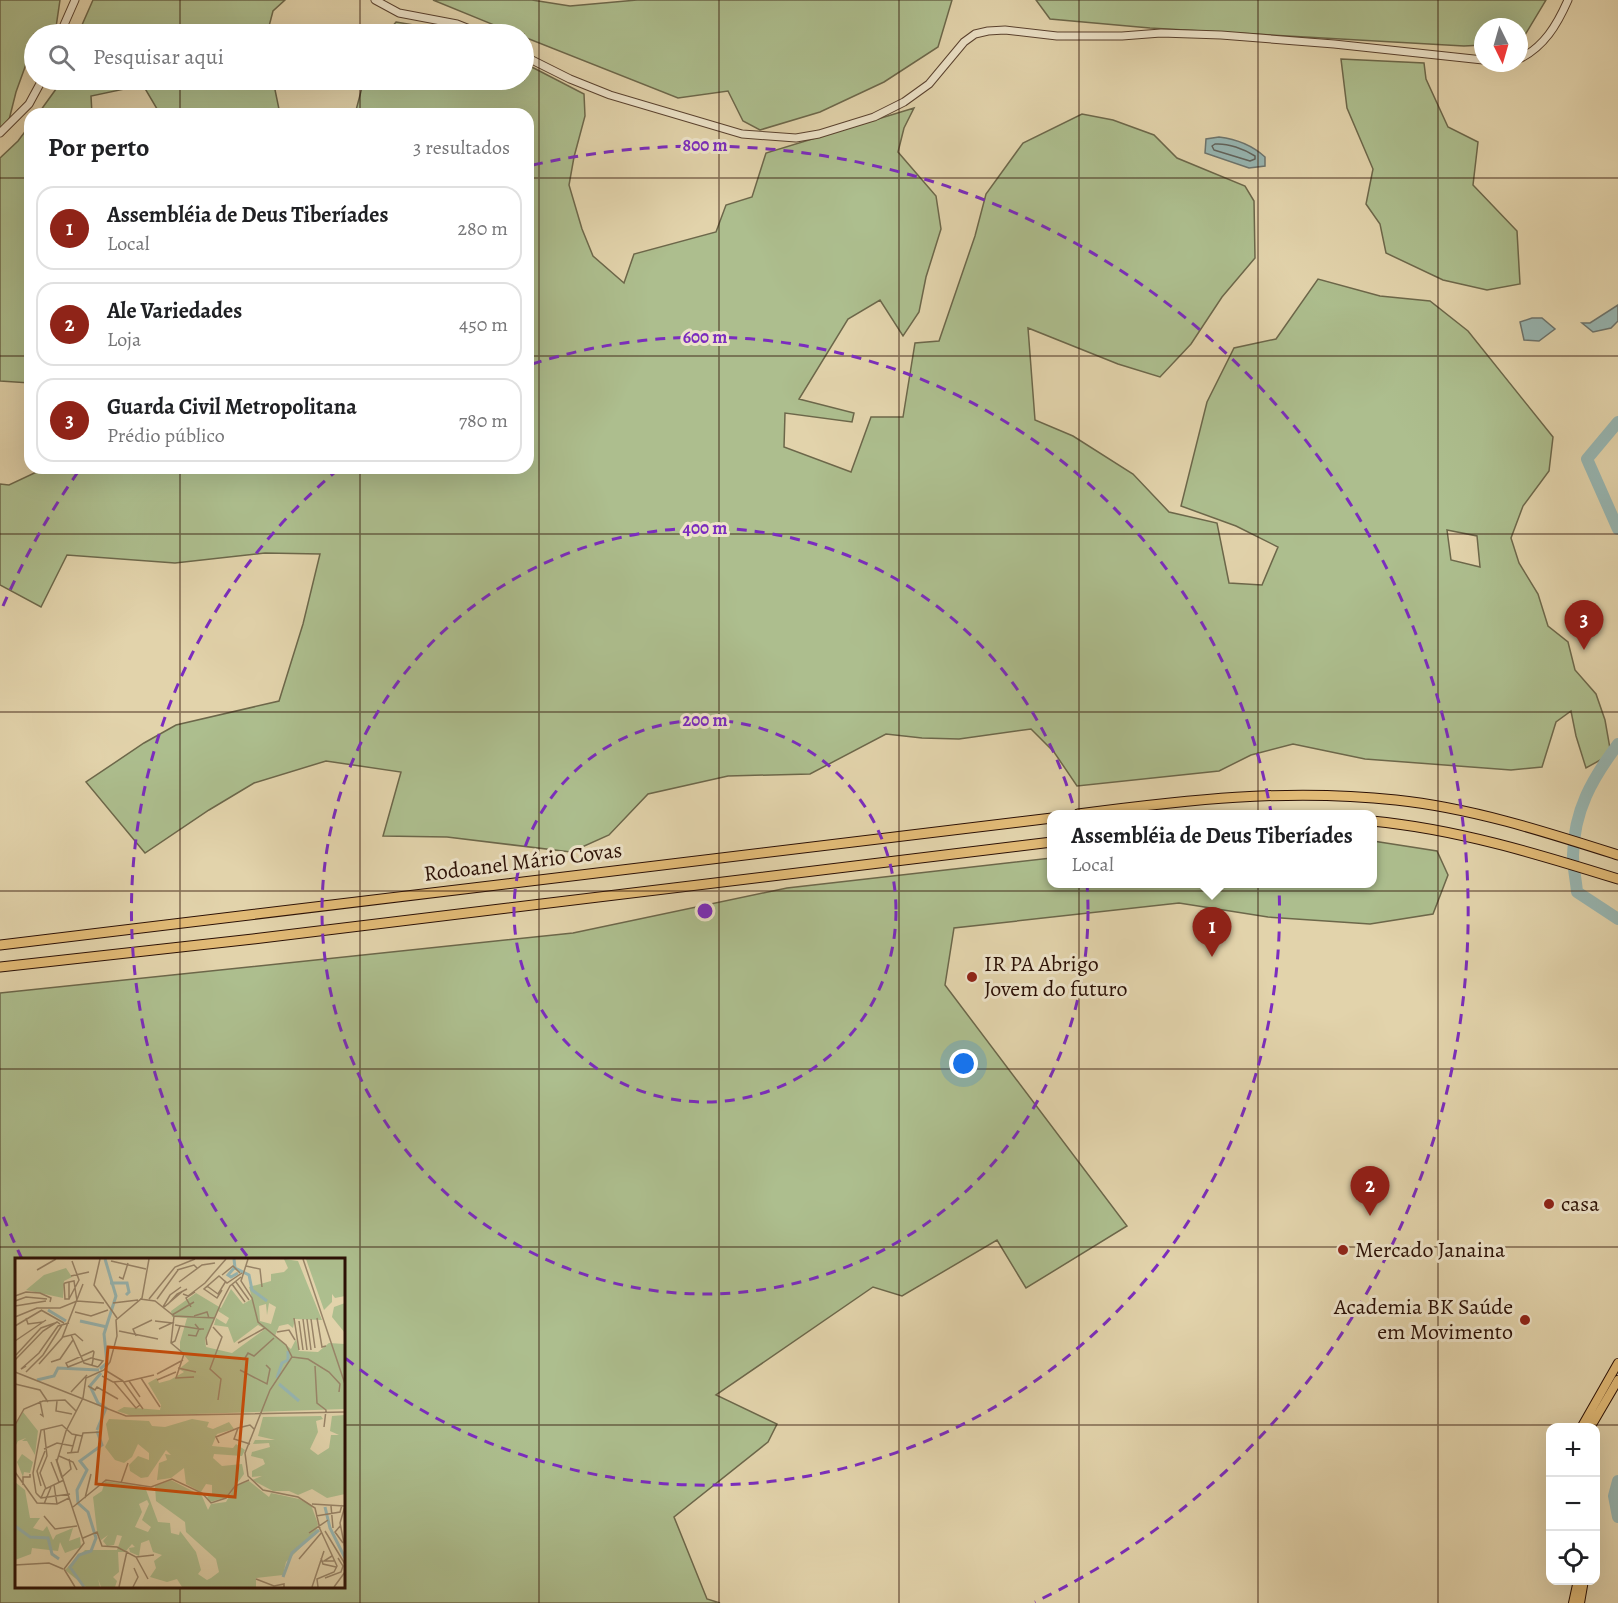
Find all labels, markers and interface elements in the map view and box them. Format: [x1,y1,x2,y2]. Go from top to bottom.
north arrow [1474,18,1528,72]
search box [24,24,534,90]
icon: search [45,41,78,74]
text: Pesquisar aqui [93,42,224,72]
text: Por perto [48,130,149,165]
text: 800 m [683,133,727,157]
text: 3 resultados [413,134,510,161]
text: Assembléia de Deus Tiberíades [107,200,389,230]
text: 1 [66,215,73,242]
text: 280 m [458,215,508,242]
text: Local [107,230,150,257]
text: Ale Variedades [107,296,242,326]
text: 2 [65,311,74,338]
text: 450 m [459,311,508,338]
text: 600 m [683,325,727,349]
text: Loja [107,326,141,353]
text: Guarda Civil Metropolitana [107,392,357,422]
text: 3 [65,407,74,434]
text: 780 m [459,407,508,434]
text: Prédio público [107,422,225,449]
text: 400 m [683,516,727,540]
pin: 3 [1564,600,1604,650]
text: 200 m [682,708,728,732]
popup [1047,810,1377,888]
text: Assembléia de Deus Tiberíades [1071,821,1353,851]
street label: Rodoanel Mário Covas [422,835,624,889]
text: Local [1071,851,1114,878]
centre of rings [695,901,715,921]
pin: 1 [1192,908,1232,957]
place label: IR PA Abrigo Jovem do futuro [984,949,1128,1004]
marker: IR PA Abrigo Jovem do futuro [965,970,979,984]
your location [949,1049,978,1078]
pin: 2 [1350,1166,1390,1216]
place label: casa [1561,1189,1600,1219]
marker: casa [1542,1197,1556,1211]
place label: Mercado Janaina [1355,1235,1506,1265]
marker: Mercado Janaina [1336,1243,1350,1257]
inset map [15,1258,345,1588]
place label: Academia BK Saúde em Movimento [1333,1292,1513,1347]
marker: Academia BK Saúde em Movimento [1518,1313,1532,1327]
map controls [1546,1423,1600,1585]
button: + [1546,1423,1600,1477]
button: − [1546,1477,1600,1531]
button: locate [1546,1531,1600,1585]

